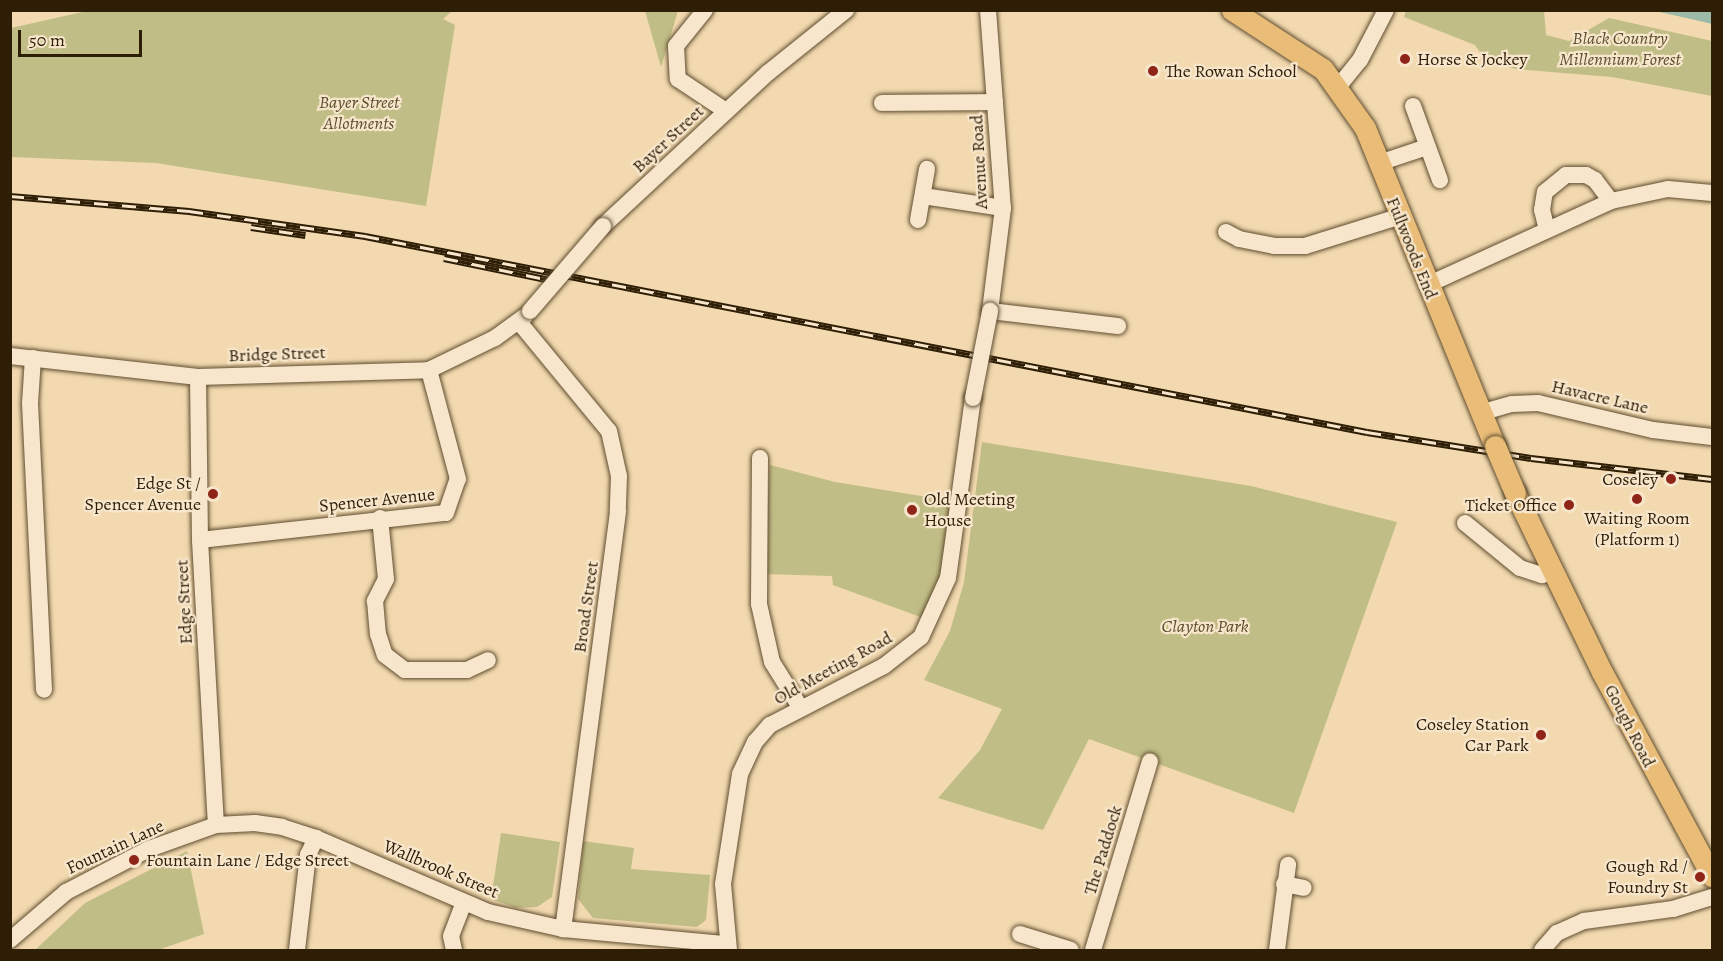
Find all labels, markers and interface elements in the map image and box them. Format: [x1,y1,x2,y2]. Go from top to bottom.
scale bar [21,18,146,56]
text: 50 m [29,28,65,52]
park label: Black Country Millennium Forest [1559,28,1681,70]
place label: Horse & Jockey [1417,48,1528,70]
marker: Horse & Jockey [1398,52,1412,66]
place label: The Rowan School [1165,60,1297,82]
marker: The Rowan School [1146,64,1160,78]
park label: Bayer Street Allotments [319,92,399,134]
street label: Bayer Street [628,101,708,177]
street label: Avenue Road [966,114,992,210]
street label: Fullwoods End [1382,194,1442,302]
street label: Bridge Street [228,342,326,366]
street label: Havacre Lane [1549,375,1651,419]
place label: Coseley [1602,468,1658,490]
marker: Coseley [1662,470,1680,488]
place label: Edge St / Spencer Avenue [85,473,201,516]
street label: Spencer Avenue [318,483,436,517]
marker: Edge St / Spencer Avenue [206,487,220,501]
place label: Old Meeting House [924,489,1015,532]
marker: Waiting Room (Platform 1) [1630,492,1644,506]
place label: Ticket Office [1465,494,1557,516]
marker: Ticket Office [1562,498,1576,512]
marker: Old Meeting House [905,503,919,517]
place label: Waiting Room (Platform 1) [1584,508,1690,550]
street label: Edge Street [171,559,197,645]
street label: Broad Street [569,560,603,654]
park label: Clayton Park [1162,615,1248,637]
street label: Old Meeting Road [770,627,896,709]
street label: Gough Road [1600,681,1660,771]
place label: Coseley Station Car Park [1416,714,1529,756]
marker: Coseley Station Car Park [1534,728,1548,742]
street label: The Paddock [1079,803,1127,897]
street label: Fountain Lane [63,815,167,879]
street label: Wallbrook Street [380,835,502,903]
place label: Fountain Lane / Edge Street [146,849,349,871]
marker: Fountain Lane / Edge Street [127,853,141,867]
place label: Gough Rd / Foundry St [1606,856,1688,898]
marker: Gough Rd / Foundry St [1693,870,1707,884]

